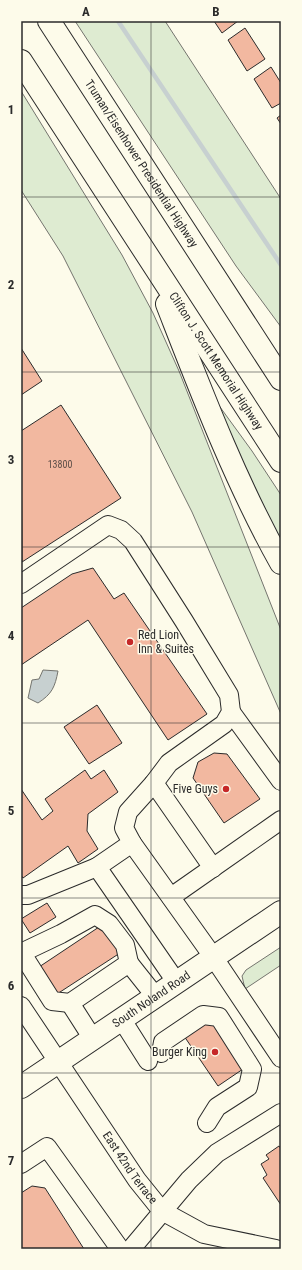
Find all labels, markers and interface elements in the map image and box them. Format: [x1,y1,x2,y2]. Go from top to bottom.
text: A [82,4,90,19]
text: B [212,4,220,19]
street label: Truman/Eisenhower Presidential Highway [82,77,201,250]
text: 1 [8,102,14,117]
text: 2 [8,277,15,292]
street label: Clifton J. Scott Memorial Highway [166,290,266,433]
text: 3 [8,452,14,467]
house number: 13800 [48,459,72,470]
text: 4 [8,628,15,643]
place label: Red Lion Inn & Suites [138,628,194,656]
marker: Red Lion Inn & Suites [125,637,135,647]
place label: Five Guys [173,782,218,796]
marker: Five Guys [221,784,231,794]
text: 5 [8,803,15,818]
street label: South Noland Road [110,968,193,1031]
text: 6 [8,978,15,993]
place label: Burger King [152,1045,207,1059]
marker: Burger King [210,1047,220,1057]
street label: East 42nd Terrace [100,1129,160,1207]
text: 7 [8,1153,15,1168]

